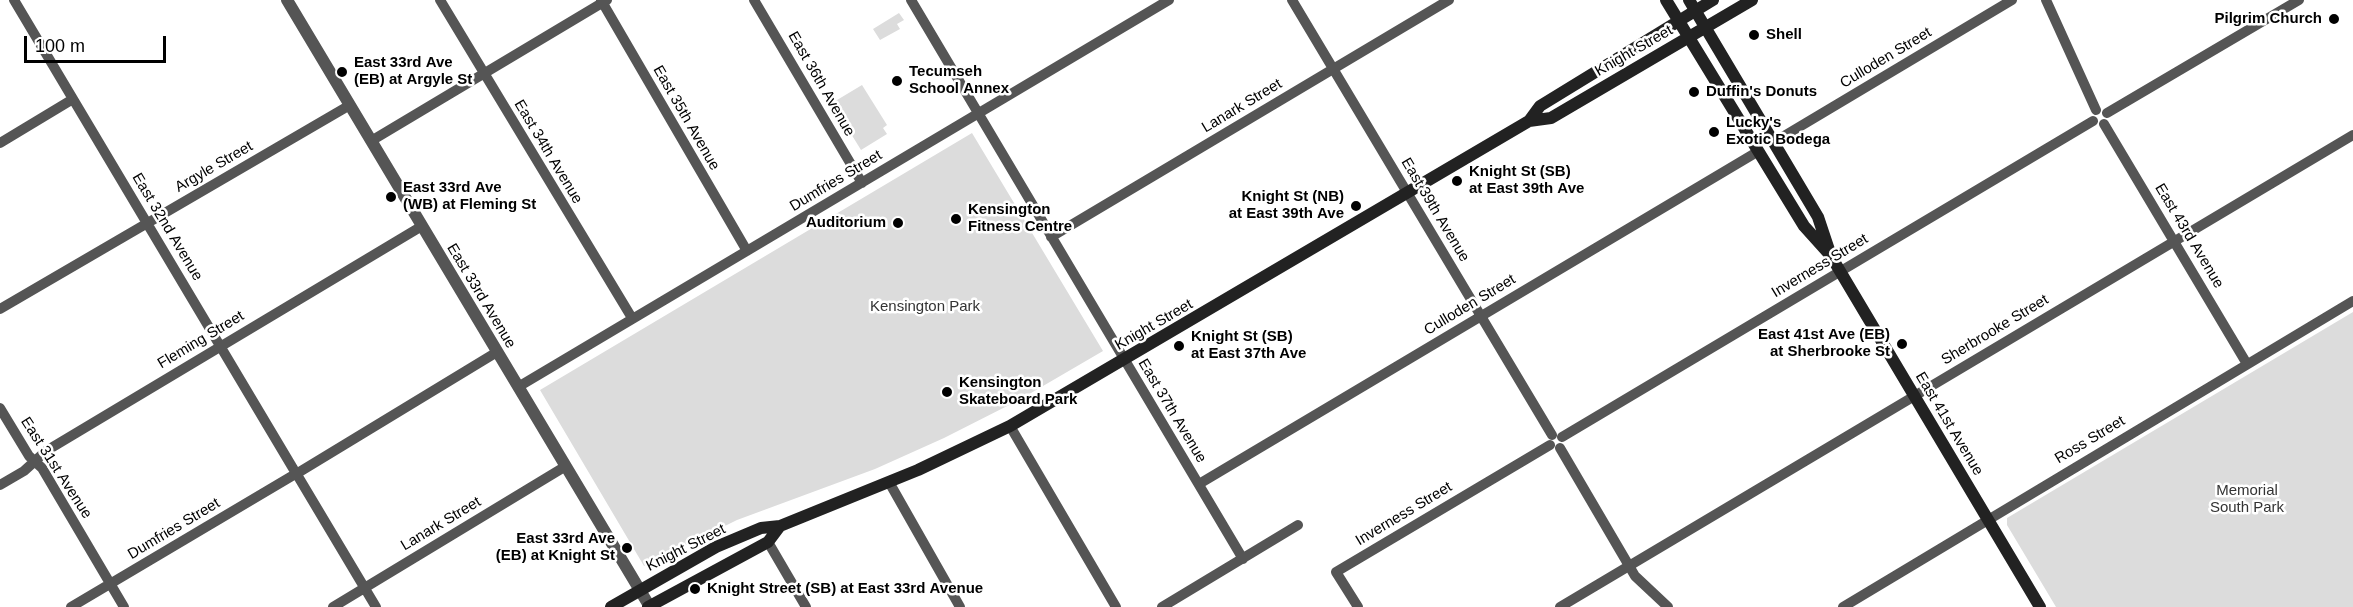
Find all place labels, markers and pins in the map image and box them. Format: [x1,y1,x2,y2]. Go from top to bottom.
place label: Pilgrim Church [2214,10,2322,28]
marker: Pilgrim Church [2327,12,2341,26]
place label: Shell [1766,26,1802,44]
marker: Shell [1747,28,1761,42]
place label: East 33rd Ave (EB) at Argyle St [354,54,472,89]
place label: Tecumseh School Annex [909,63,1009,98]
marker: East 33rd Ave (EB) at Argyle St [335,65,349,79]
marker: Tecumseh School Annex [890,74,904,88]
place label: Duffin's Donuts [1706,83,1817,101]
marker: Duffin's Donuts [1687,85,1701,99]
place label: Lucky's Exotic Bodega [1726,114,1830,149]
marker: Lucky's Exotic Bodega [1707,125,1721,139]
place label: Knight St (SB) at East 39th Ave [1469,163,1584,198]
marker: Knight St (SB) at East 39th Ave [1450,174,1464,188]
place label: East 33rd Ave (WB) at Fleming St [403,179,536,214]
place label: Knight St (NB) at East 39th Ave [1229,188,1344,223]
marker: East 33rd Ave (WB) at Fleming St [384,190,398,204]
marker: Knight St (NB) at East 39th Ave [1349,199,1363,213]
place label: Kensington Fitness Centre [968,201,1072,236]
marker: Kensington Fitness Centre [949,212,963,226]
place label: Auditorium [806,214,886,232]
marker: Auditorium [891,216,905,230]
place label: East 41st Ave (EB) at Sherbrooke St [1758,326,1890,361]
place label: Knight St (SB) at East 37th Ave [1191,328,1306,363]
marker: East 41st Ave (EB) at Sherbrooke St [1895,337,1909,351]
marker: Knight St (SB) at East 37th Ave [1172,339,1186,353]
place label: Kensington Skateboard Park [959,374,1077,409]
marker: Kensington Skateboard Park [940,385,954,399]
place label: East 33rd Ave (EB) at Knight St [496,530,615,565]
marker: East 33rd Ave (EB) at Knight St [620,541,634,555]
place label: Knight Street (SB) at East 33rd Avenue [707,580,983,598]
marker: Knight Street (SB) at East 33rd Avenue [688,582,702,596]

